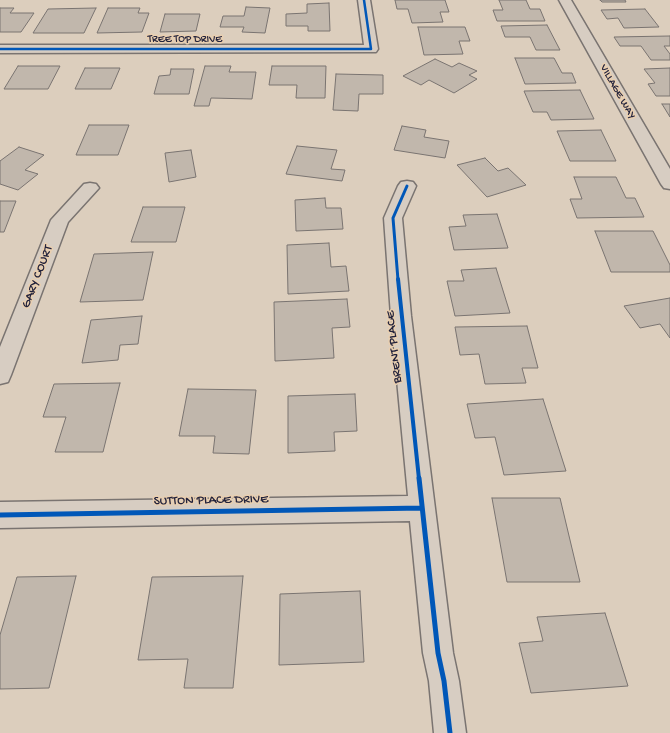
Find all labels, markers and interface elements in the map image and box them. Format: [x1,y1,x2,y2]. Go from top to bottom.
street label: TREE TOP DRIVE [148,33,222,47]
street label: VILLAGE WAY [596,62,638,122]
street label: GARY COURT [19,243,57,311]
street label: BRENT PLACE [383,310,407,384]
street label: SUTTON PLACE DRIVE [154,492,268,510]

